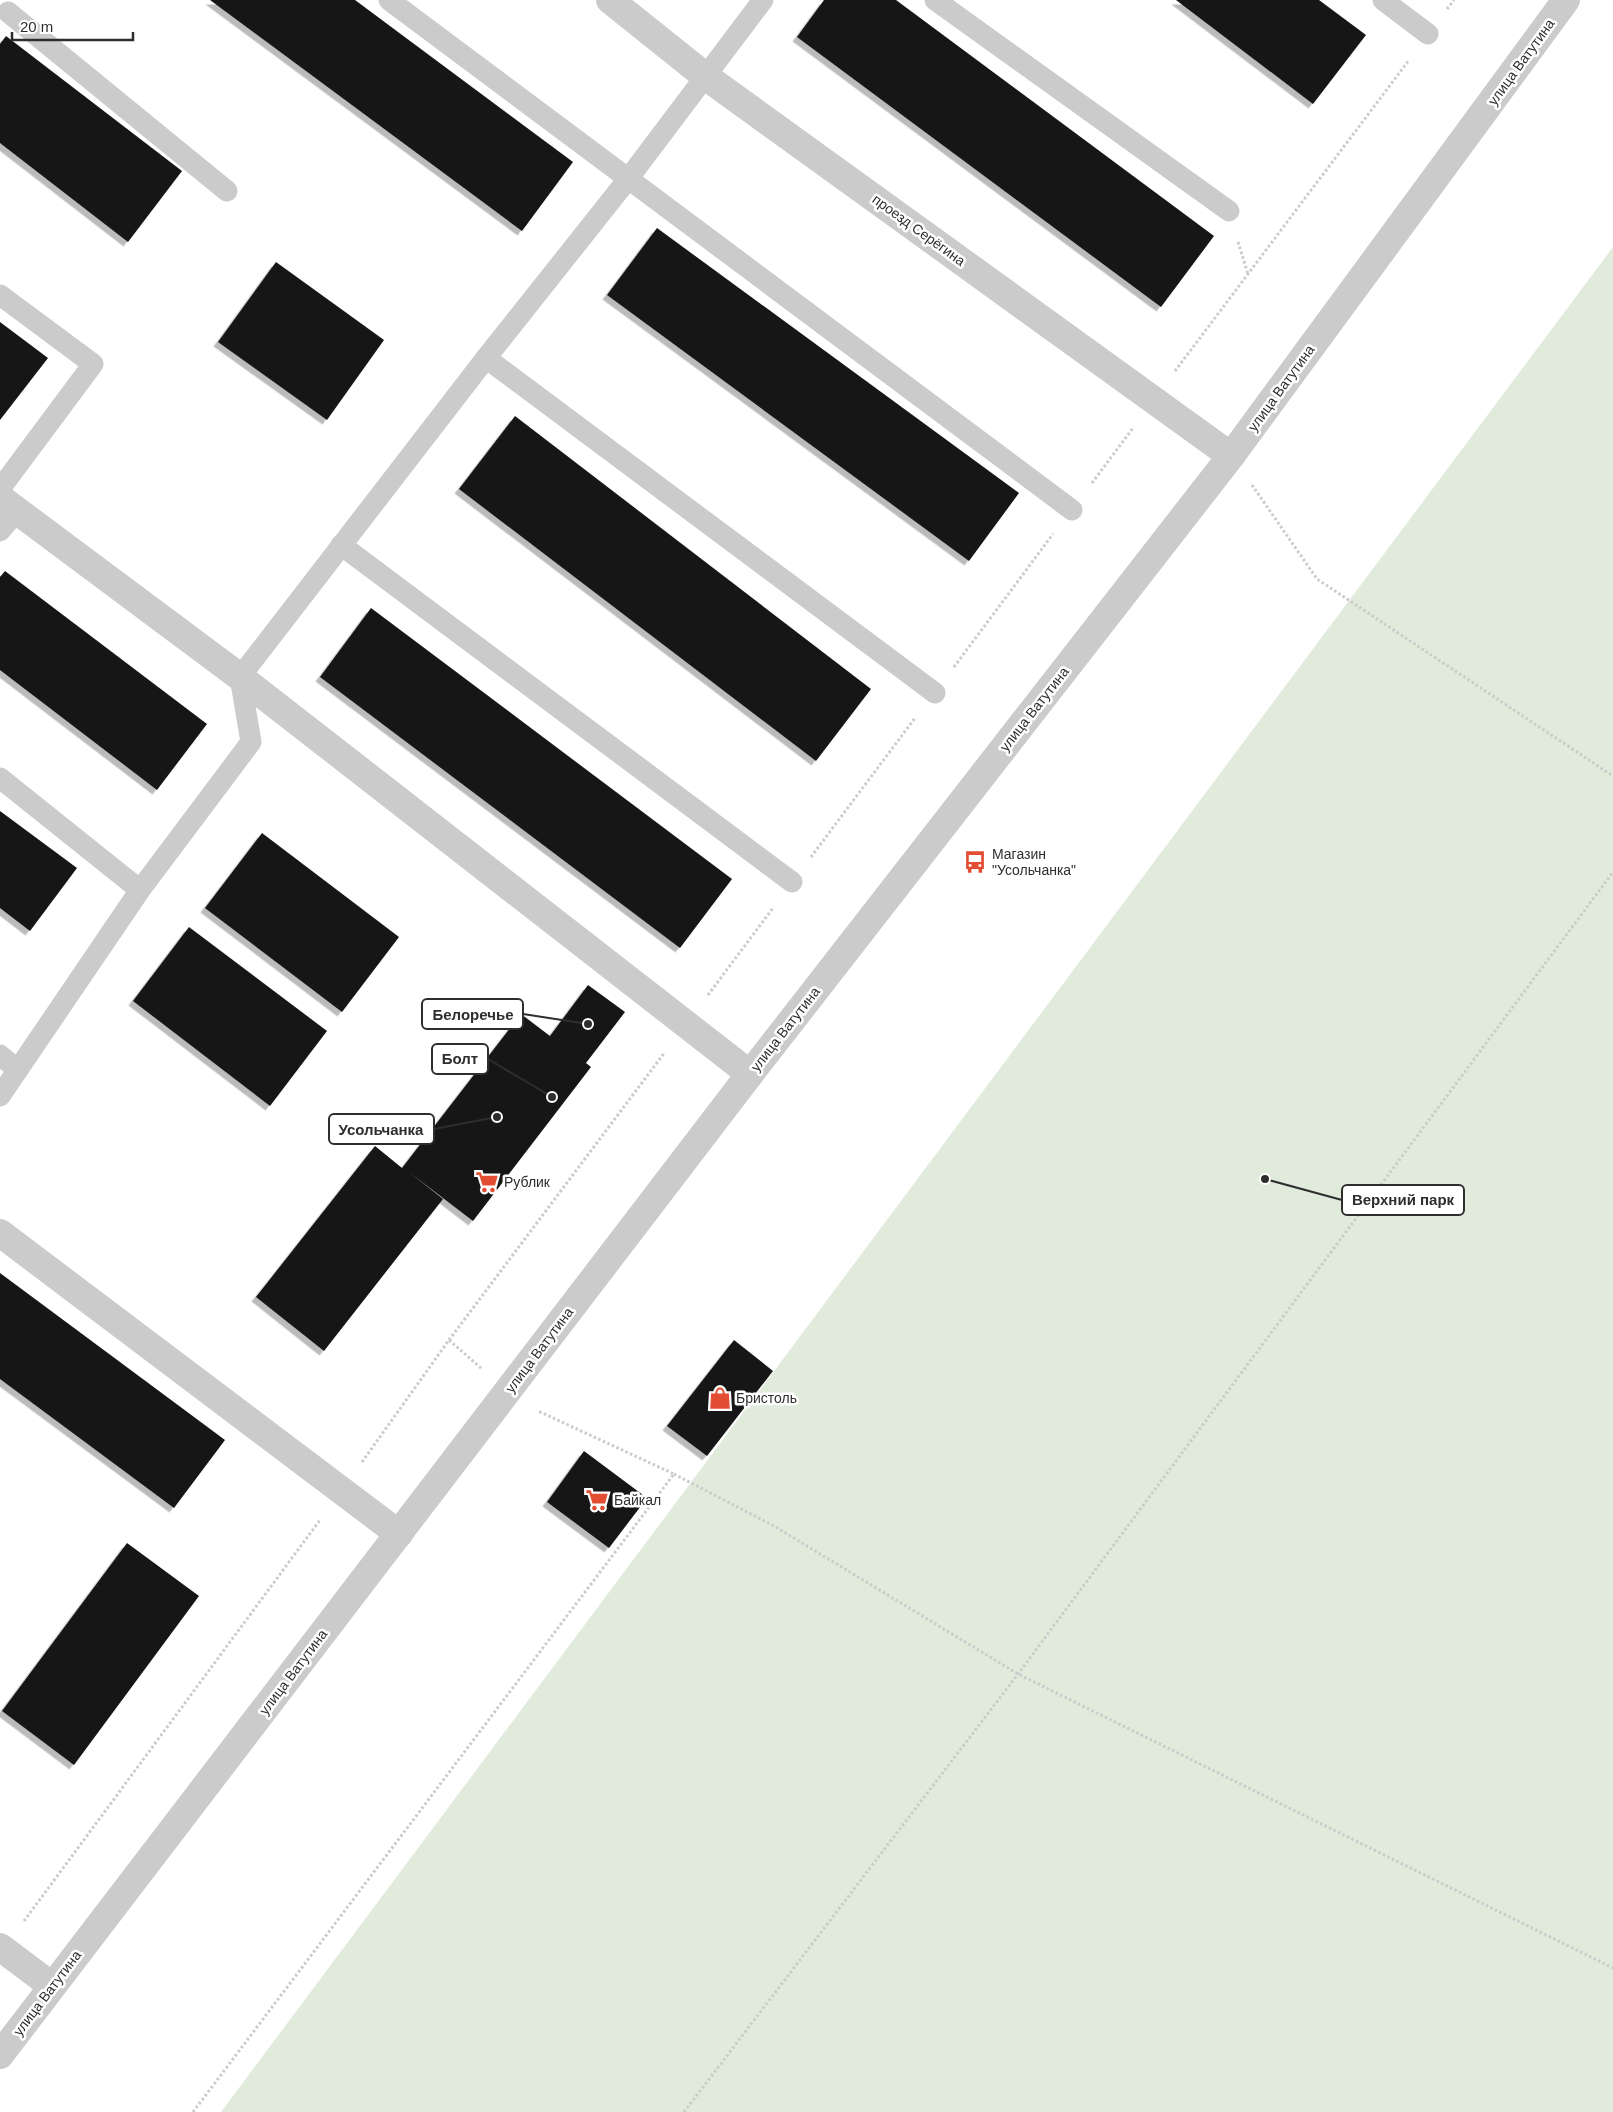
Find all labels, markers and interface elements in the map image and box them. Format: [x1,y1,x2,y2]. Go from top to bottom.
scale bar [12,10,134,42]
street label: улица Ватутина [1484,16,1558,108]
text: 20 m [20,18,53,35]
street label: проезд Серёгина [870,191,969,269]
street label: улица Ватутина [1244,342,1318,434]
street label: улица Ватутина [996,664,1072,754]
place label: Магазин "Усольчанка" [992,846,1076,878]
bus stop icon: Магазин "Усольчанка" [962,849,988,875]
street label: улица Ватутина [747,984,823,1074]
callout: Белоречье [422,999,523,1029]
text: Белоречье [432,1006,514,1023]
callout: Болт [432,1044,488,1074]
text: Болт [442,1050,478,1067]
callout: Усольчанка [329,1114,434,1144]
text: Усольчанка [339,1121,424,1138]
supermarket icon: Рублик [474,1169,500,1195]
place label: Рублик [504,1174,551,1190]
callout: Верхний парк [1342,1185,1464,1215]
text: Верхний парк [1352,1191,1455,1208]
street label: улица Ватутина [502,1304,576,1396]
shop icon: Бристоль [707,1385,733,1411]
place label: Бристоль [736,1390,797,1406]
supermarket icon: Байкал [584,1487,610,1513]
place label: Байкал [614,1492,661,1508]
street label: улица Ватутина [256,1626,330,1718]
street label: улица Ватутина [10,1947,84,2039]

